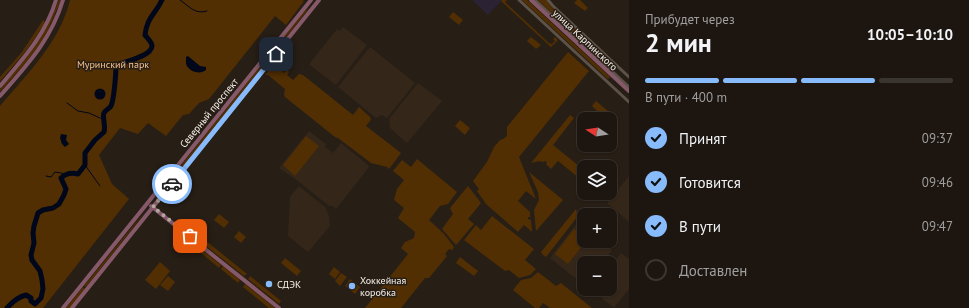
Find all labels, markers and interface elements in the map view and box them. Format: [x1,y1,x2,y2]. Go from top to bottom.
street label: улица Карпинского [550,7,620,73]
text: Прибудет через [645,11,735,28]
text: 10:05–10:10 [867,25,953,44]
text: 2 мин [645,26,712,59]
pin [259,37,293,71]
icon: home [265,43,287,65]
park label: Муринский парк [77,58,149,71]
street label: Северный проспект [177,76,241,150]
text: В пути · 400 m [645,89,727,106]
north arrow [577,112,617,152]
map controls [577,112,617,296]
icon: check [645,127,667,149]
text: Принят [679,129,726,148]
text: 09:37 [922,130,953,147]
button: layers [577,160,617,200]
courier [152,164,192,204]
icon: check [645,171,667,193]
icon: car [161,173,183,195]
text: Готовится [679,173,741,192]
text: 09:46 [922,174,953,191]
button: + [577,208,617,248]
icon: check [645,215,667,237]
text: В пути [679,217,721,236]
text: 09:47 [922,218,953,235]
pin [173,219,207,253]
icon: bag [179,225,201,247]
button: − [577,256,617,296]
text: Доставлен [679,261,747,280]
place label: Хоккейная коробка [360,274,406,299]
place label: СДЭК [277,278,301,291]
marker: СДЭК [264,279,274,289]
marker: Хоккейная коробка [347,281,357,291]

